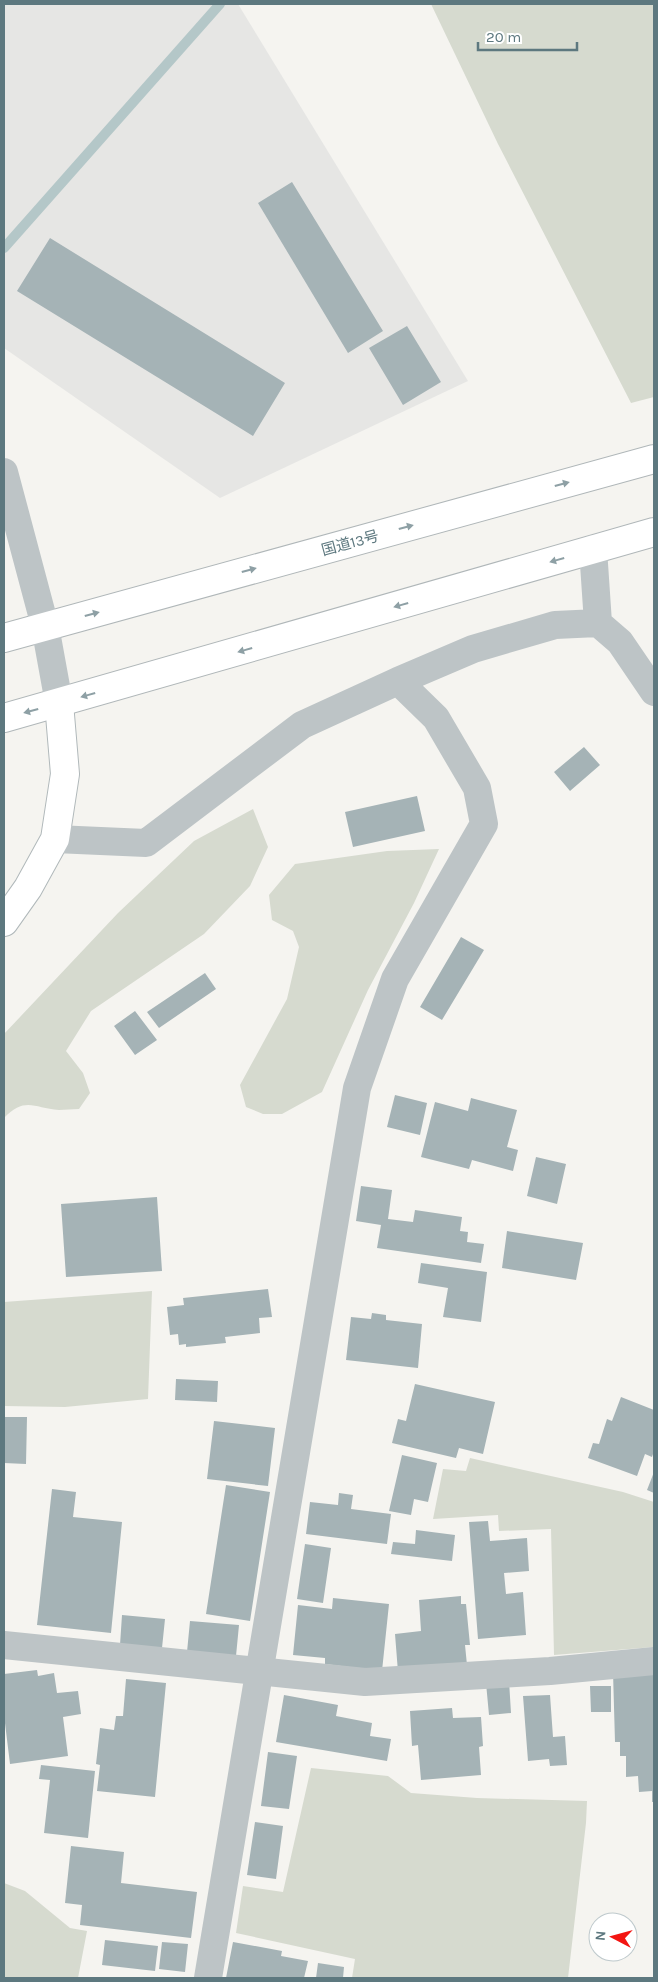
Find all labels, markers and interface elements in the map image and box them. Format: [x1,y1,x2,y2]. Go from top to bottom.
scale bar [478,20,577,52]
text: 20 m [486,28,521,46]
one-way arrow [555,480,570,488]
one-way arrow [398,523,413,531]
street label: 国道13号 [319,527,381,559]
one-way arrow [549,556,564,564]
one-way arrow [242,566,257,574]
one-way arrow [393,601,408,609]
one-way arrow [85,609,100,617]
one-way arrow [237,646,252,654]
one-way arrow [81,691,96,699]
one-way arrow [24,707,39,715]
north arrow [588,1912,638,1962]
text: N [592,1930,610,1942]

